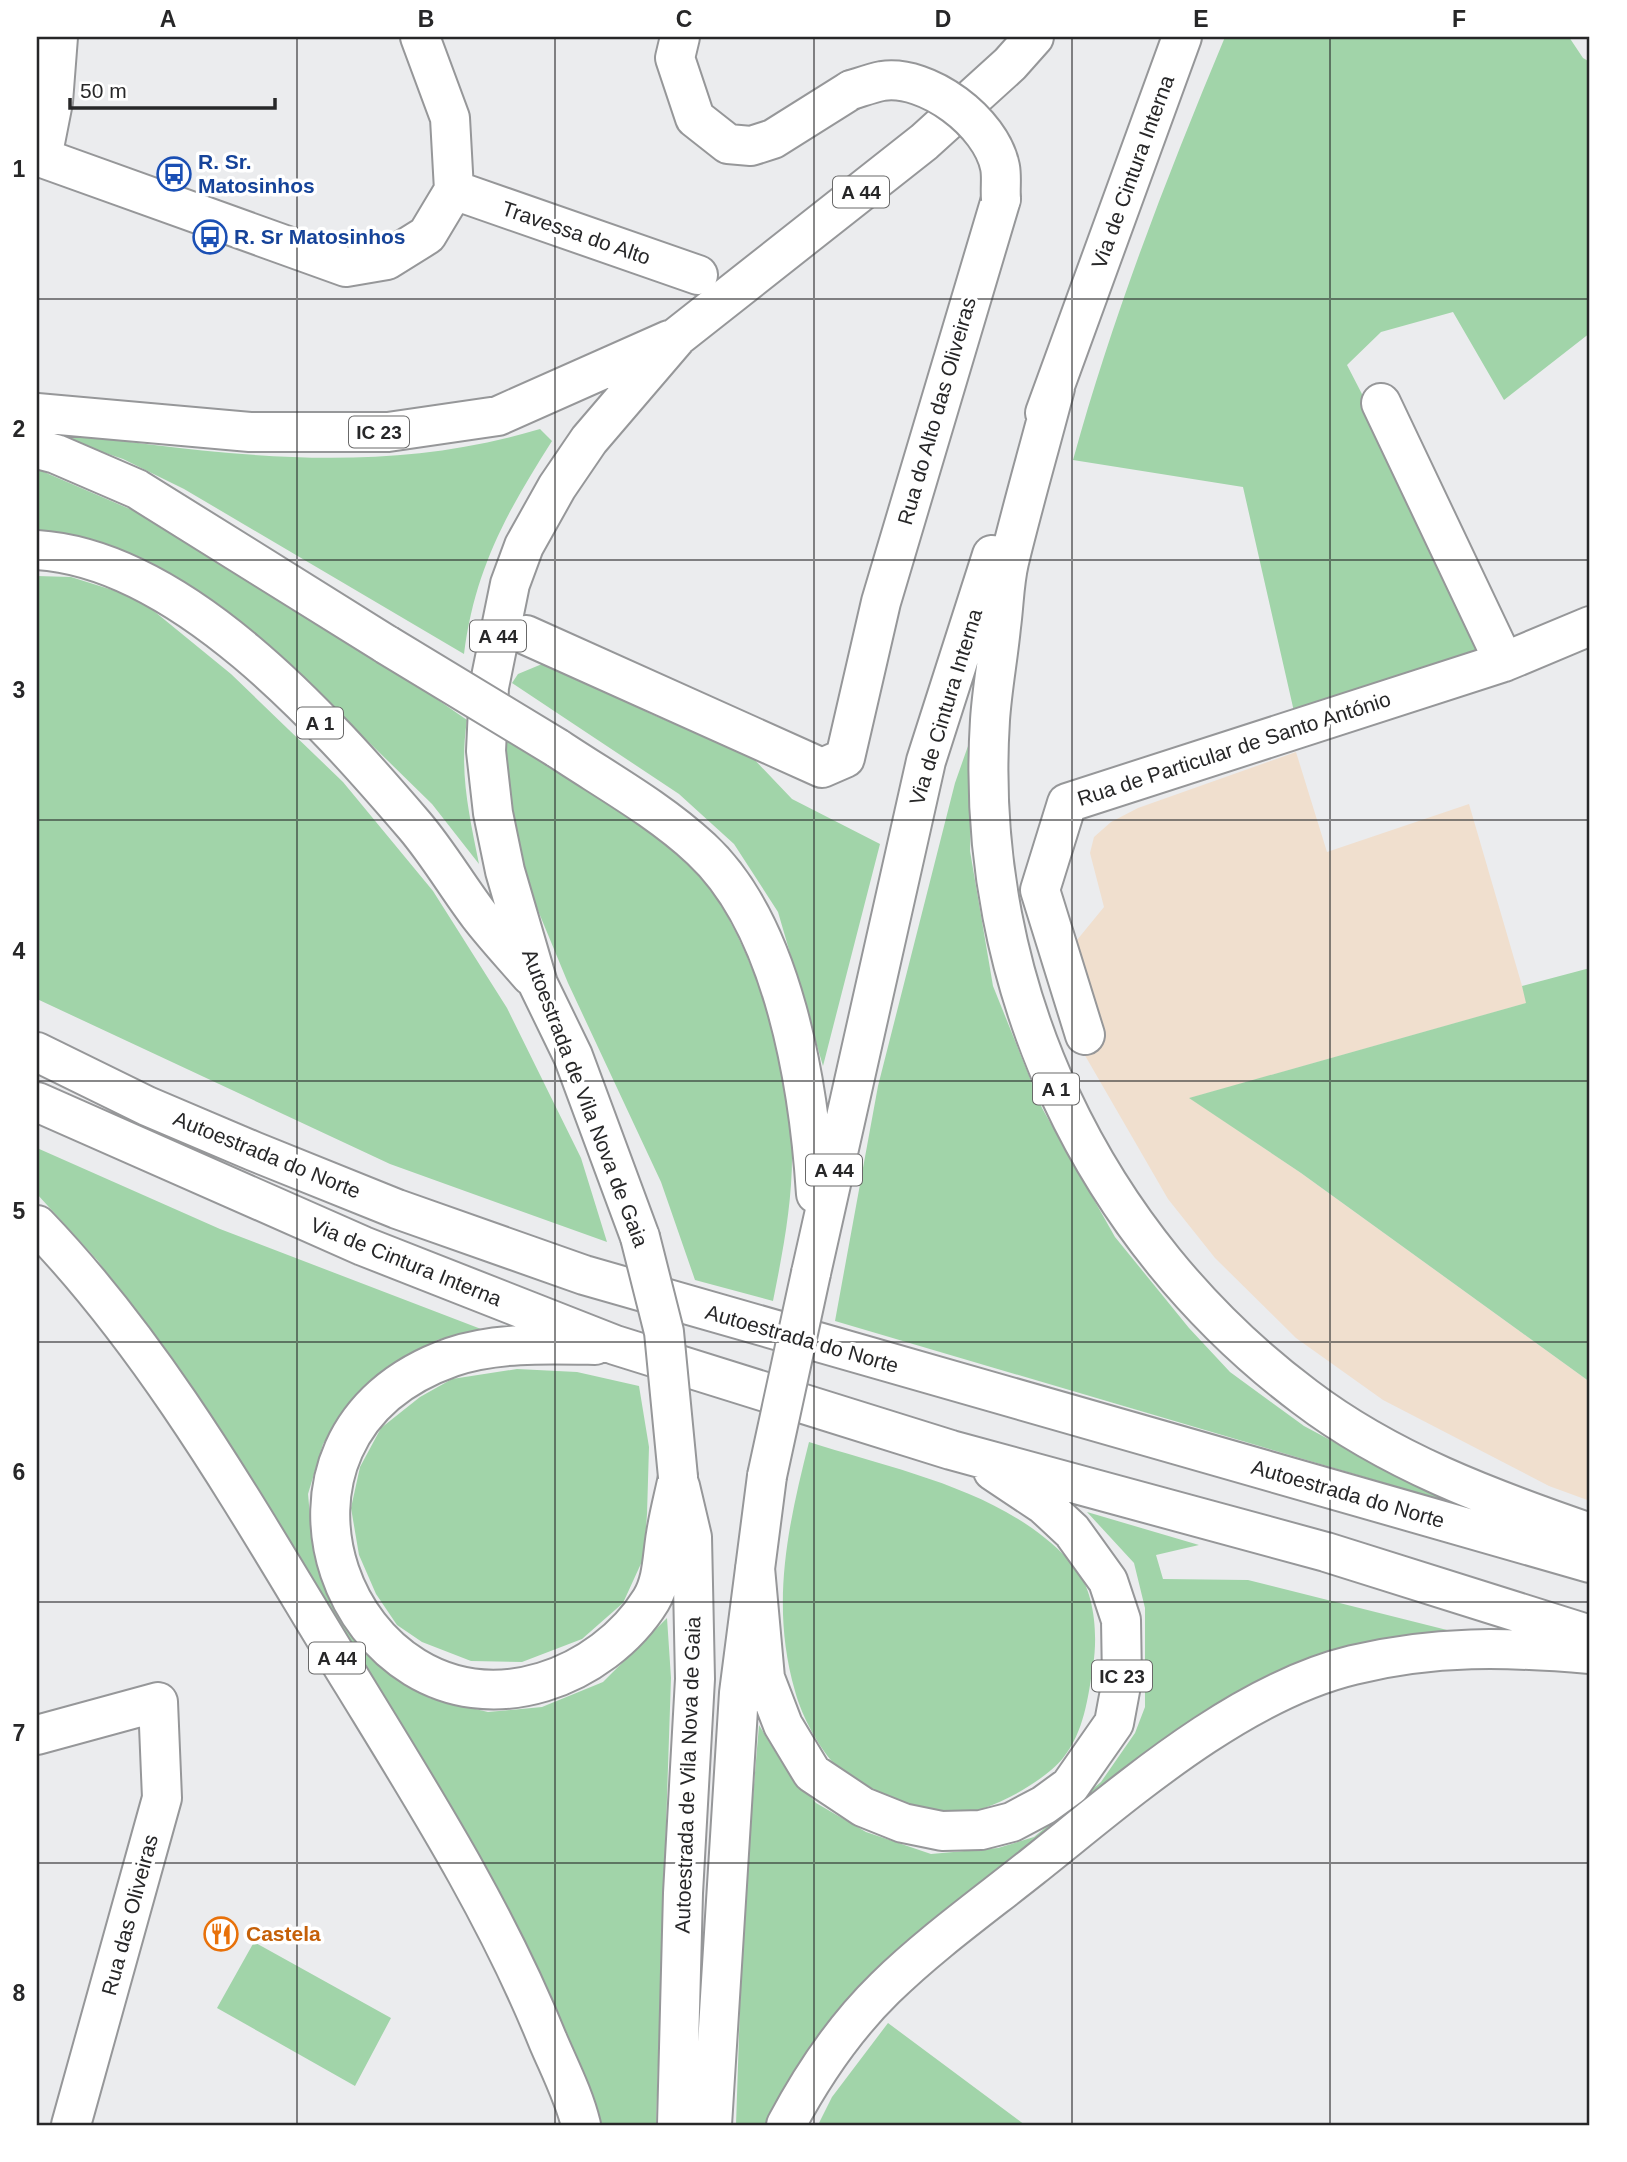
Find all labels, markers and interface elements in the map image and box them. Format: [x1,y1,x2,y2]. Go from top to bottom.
text: A [160,6,176,32]
text: B [418,6,434,32]
text: C [676,6,692,32]
text: D [935,6,951,32]
text: E [1193,6,1209,32]
text: F [1452,6,1466,32]
scale bar [70,66,275,110]
street label: Via de Cintura Interna [1087,72,1178,272]
text: 50 m [80,79,127,102]
place label: R. Sr. Matosinhos [198,150,315,197]
bus stop icon: R. Sr. Matosinhos [155,155,193,193]
text: 1 [13,156,26,182]
road number: A 44 [833,176,889,208]
street label: Travessa do Alto [499,196,653,269]
bus stop icon: R. Sr Matosinhos [191,218,229,256]
place label: R. Sr Matosinhos [234,225,406,248]
street label: Rua do Alto das Oliveiras [893,294,980,527]
text: 2 [13,416,25,442]
road number: IC 23 [349,416,409,448]
street label: Via de Cintura Interna [905,606,986,808]
road number: A 44 [470,621,526,652]
text: 3 [13,677,25,703]
street label: Rua de Particular de Santo António [1074,687,1393,810]
road number: A 1 [297,708,343,738]
text: 4 [13,938,26,964]
street label: Autoestrada de Vila Nova de Gaia [518,946,653,1250]
road number: A 1 [1033,1074,1079,1105]
street label: Autoestrada do Norte [170,1106,364,1203]
road number: A 44 [806,1154,862,1186]
text: 5 [13,1198,26,1224]
street label: Via de Cintura Interna [307,1213,505,1311]
street label: Autoestrada do Norte [703,1300,901,1377]
street label: Autoestrada do Norte [1249,1455,1447,1532]
text: 6 [13,1459,25,1485]
street label: Autoestrada de Vila Nova de Gaia [670,1616,705,1934]
road number: A 44 [309,1642,365,1674]
road number: IC 23 [1092,1660,1152,1692]
text: 7 [13,1720,25,1746]
street label: Rua das Oliveiras [97,1832,162,1998]
restaurant icon: Castela [202,1915,240,1953]
place label: Castela [246,1922,321,1945]
text: 8 [13,1980,26,2006]

